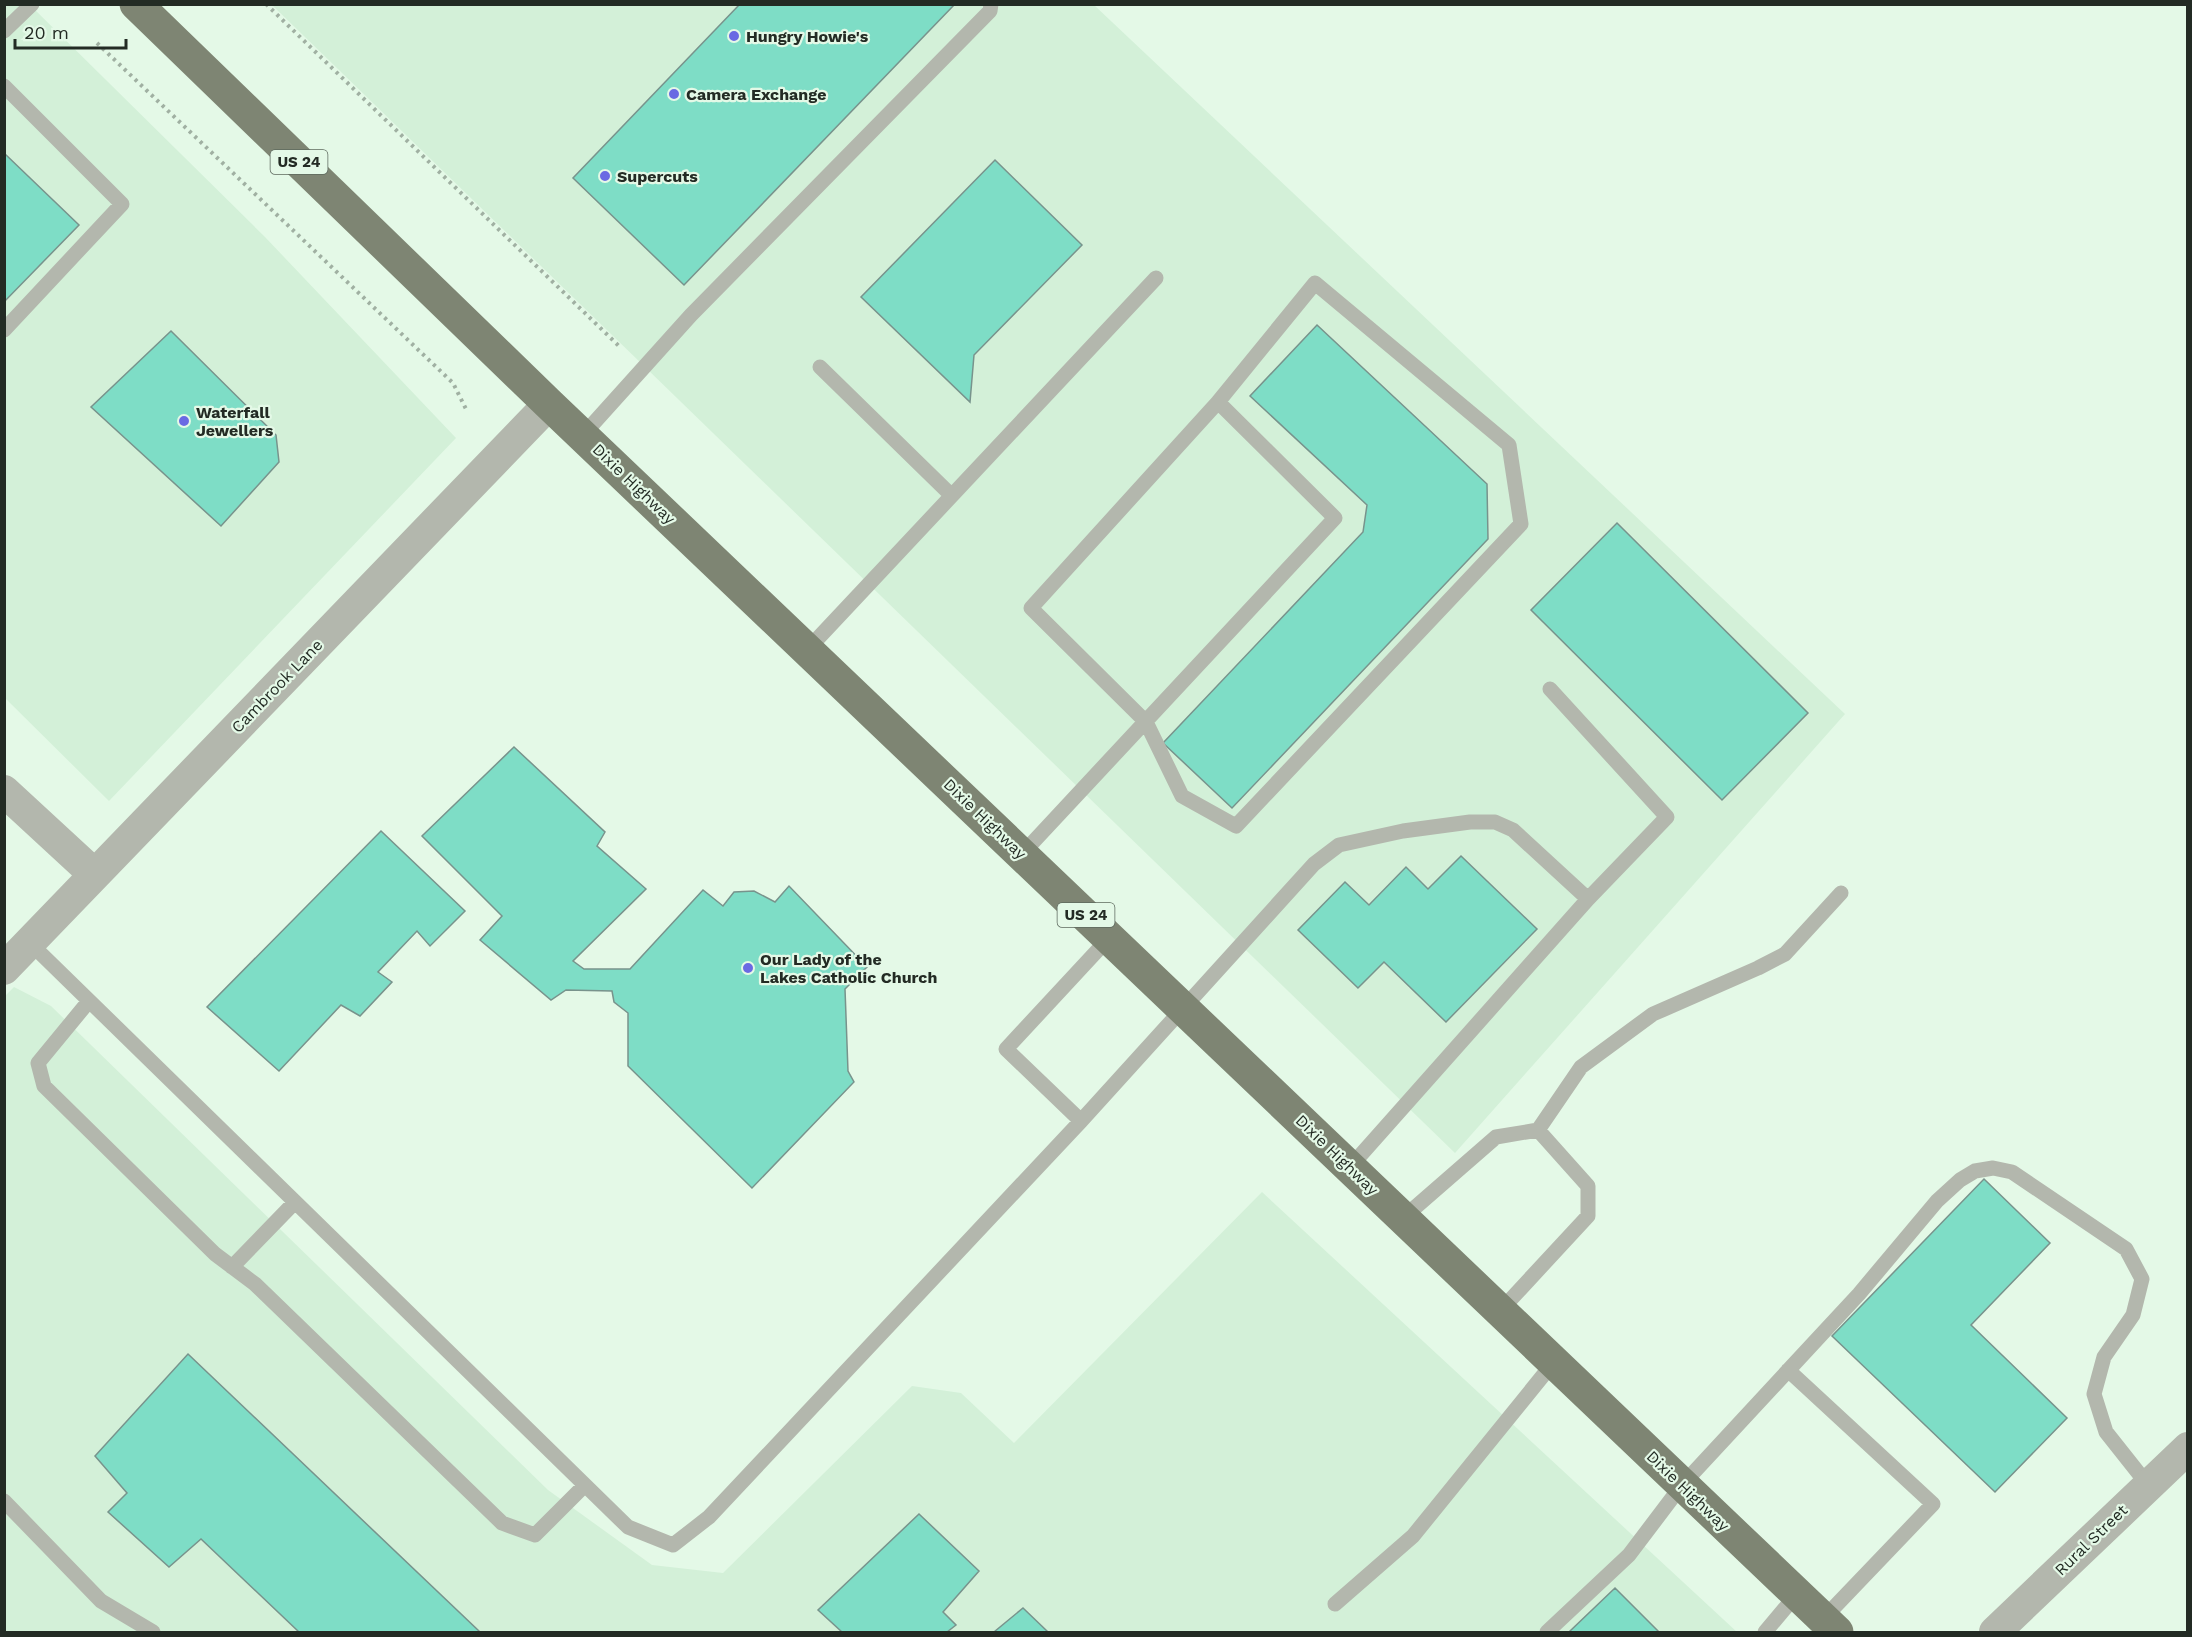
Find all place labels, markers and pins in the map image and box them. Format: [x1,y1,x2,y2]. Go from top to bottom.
place label: Hungry Howie's [746,27,869,46]
marker: Hungry Howie's [727,29,741,43]
place label: Camera Exchange [686,85,826,104]
marker: Camera Exchange [667,87,681,101]
place label: Supercuts [617,167,698,186]
marker: Supercuts [598,169,612,183]
place label: Waterfall Jewellers [196,403,274,440]
marker: Waterfall Jewellers [177,414,191,428]
place label: Our Lady of the Lakes Catholic Church [760,950,937,987]
marker: Our Lady of the Lakes Catholic Church [741,961,755,975]

